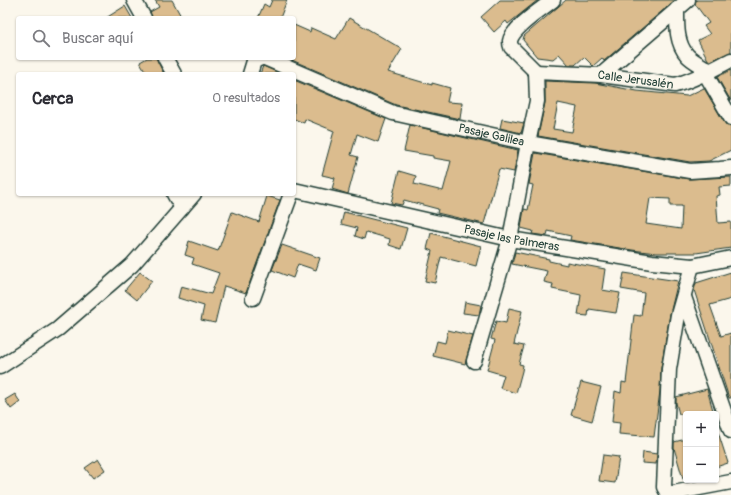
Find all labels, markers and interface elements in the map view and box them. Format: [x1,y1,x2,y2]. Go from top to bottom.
search box [16,16,296,60]
icon: search [30,27,52,49]
text: Buscar aquí [62,29,134,48]
street label: Calle Jerusalén [597,67,675,92]
text: Cerca [32,88,73,109]
text: 0 resultados [212,90,280,106]
street label: Pasaje Galilea [457,120,526,150]
street label: Pasaje las Palmeras [463,221,561,254]
map controls [683,411,719,483]
button: + [683,411,719,447]
button: − [683,447,719,483]

